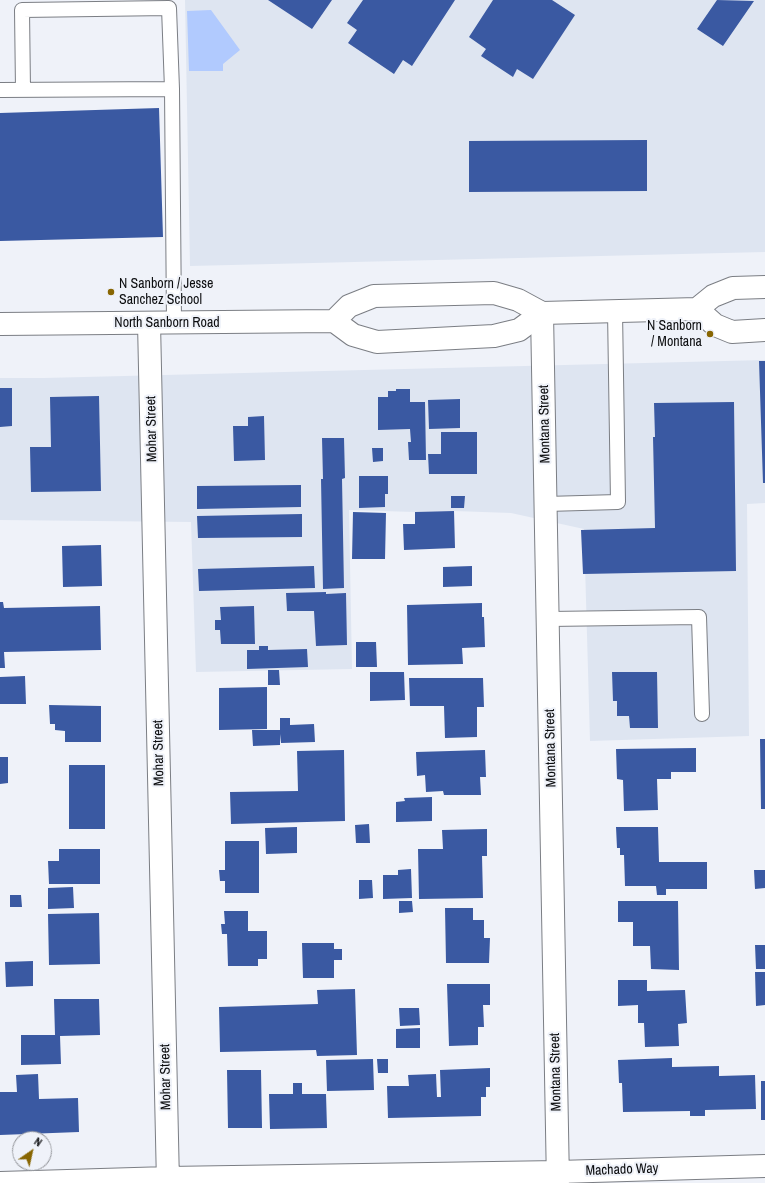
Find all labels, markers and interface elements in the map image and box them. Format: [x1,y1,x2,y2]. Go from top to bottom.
place label: N Sanborn / Jesse Sanchez School [119,276,213,308]
marker: N Sanborn / Jesse Sanchez School [106,287,116,297]
street label: North Sanborn Road [114,315,220,331]
place label: N Sanborn / Montana [647,318,702,350]
marker: N Sanborn / Montana [705,329,715,339]
street label: Montana Street [536,385,554,463]
street label: Mohar Street [143,396,161,462]
street label: Montana Street [542,709,560,787]
street label: Mohar Street [150,720,168,786]
street label: Montana Street [547,1033,565,1111]
street label: Mohar Street [157,1044,175,1110]
north arrow [12,1131,52,1171]
text: N [32,1134,45,1150]
street label: Machado Way [585,1160,659,1180]

